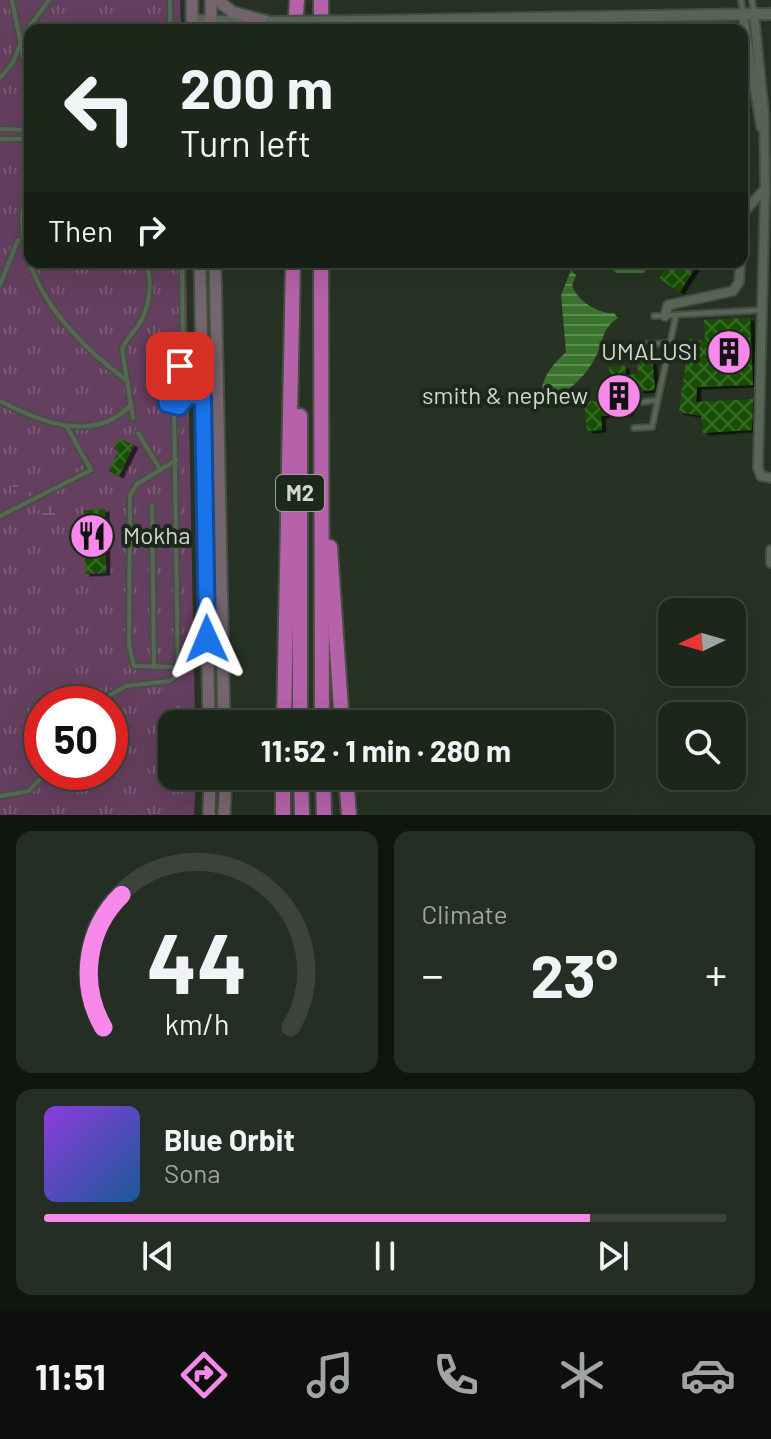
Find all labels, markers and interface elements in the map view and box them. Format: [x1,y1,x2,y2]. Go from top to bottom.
text: 200 m [180,53,333,120]
icon: left [48,56,152,160]
text: Turn left [180,121,311,164]
icon: right [129,208,173,252]
text: Then [48,212,113,248]
building icon: UMALUSI [705,328,753,376]
pin [146,332,214,400]
place label: UMALUSI [601,336,698,365]
icon: arrive [158,344,202,388]
building icon: smith & nephew [595,372,643,420]
place label: smith & nephew [422,380,588,409]
road number: M2 [276,475,324,511]
restaurant icon: Mokha [68,512,116,560]
place label: Mokha [123,520,190,549]
position arrow [165,597,249,681]
north arrow [658,598,746,686]
map controls [658,598,746,790]
speed limit sign: 50 [24,686,128,790]
button: search [658,702,746,790]
text: 11:52 · 1 min · 280 m [261,732,511,768]
text: Climate [422,898,508,929]
text: 44 [146,911,247,1011]
text: 23° [530,938,618,1010]
text: − [422,947,444,1000]
text: + [705,947,727,1000]
text: km/h [164,1006,229,1041]
text: Blue Orbit [164,1121,295,1157]
text: Sona [164,1157,221,1188]
icon: previous [136,1234,180,1278]
icon: pause [363,1234,407,1278]
icon: next [591,1234,635,1278]
icon: directions [176,1347,232,1403]
icon: music [302,1347,358,1403]
icon: phone [428,1347,484,1403]
icon: climate [554,1347,610,1403]
icon: car [680,1347,736,1403]
text: 11:51 [35,1354,106,1397]

